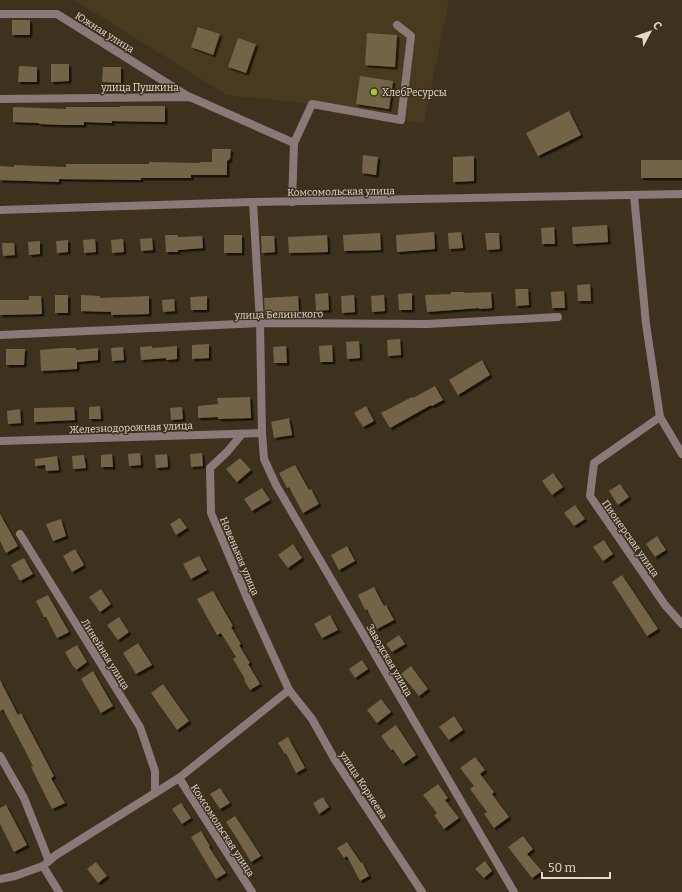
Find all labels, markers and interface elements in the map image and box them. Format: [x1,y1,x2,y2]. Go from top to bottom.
street label: Южная улица [73,10,137,56]
north arrow [630,12,670,52]
text: С [650,19,664,33]
street label: улица Пушкина [100,82,179,94]
place label: ХлебРесурсы [382,86,447,99]
marker: ХлебРесурсы [369,87,379,97]
street label: Комсомольская улица [287,185,396,199]
street label: улица Белинского [234,308,324,322]
street label: Железнодорожная улица [69,420,194,436]
street label: Пионерская улица [599,498,662,580]
street label: Новенькая улица [217,515,261,598]
street label: Линейная улица [78,617,132,693]
street label: Заводская улица [364,622,415,699]
street label: улица Корнеева [336,749,390,822]
street label: Комсомольская улица [188,782,257,879]
scale bar [542,854,610,880]
text: 50 m [548,861,577,875]

